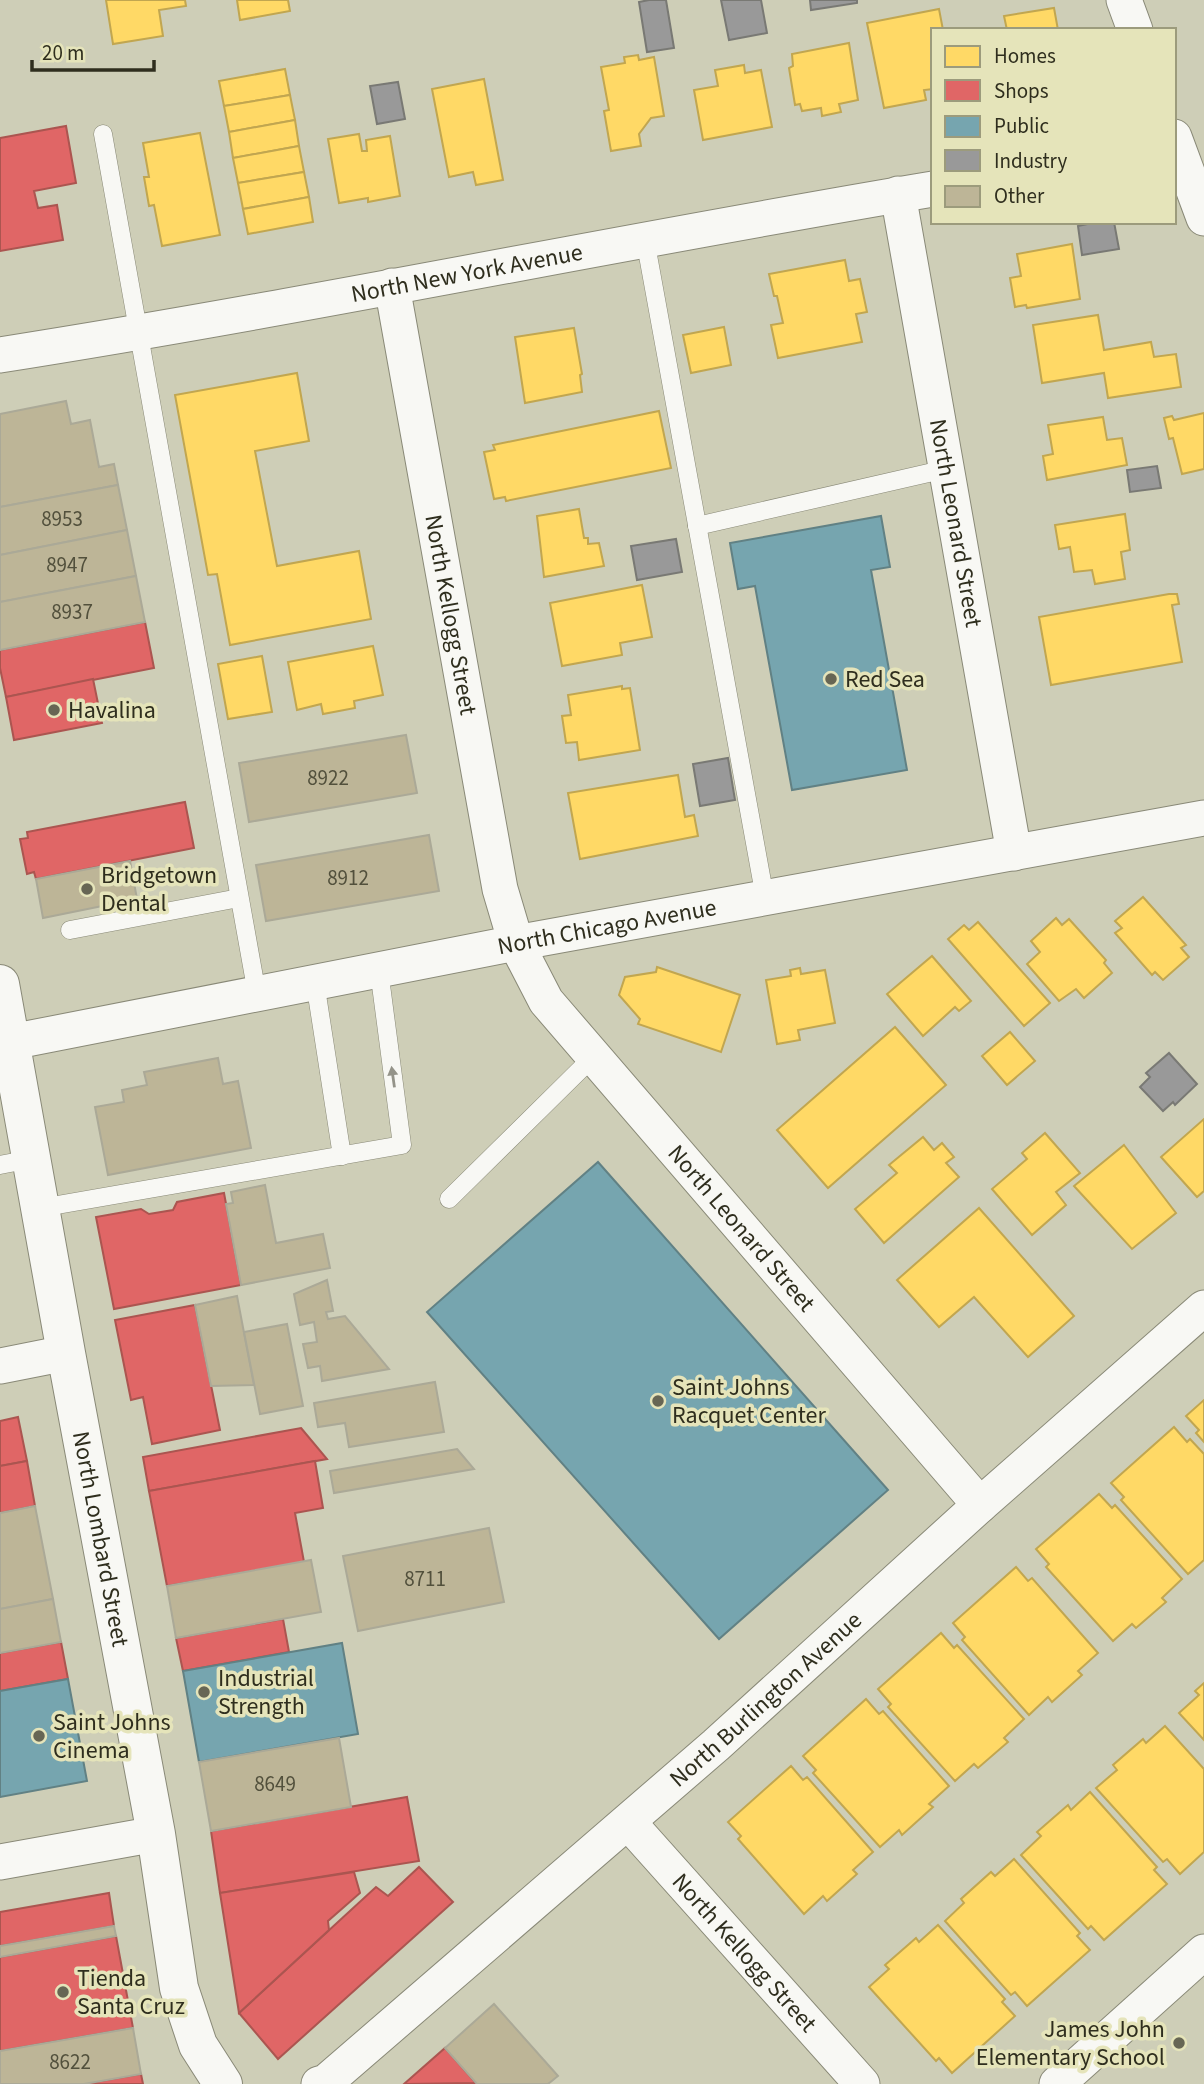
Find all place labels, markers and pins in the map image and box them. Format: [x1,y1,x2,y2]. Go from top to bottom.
place label: Red Sea [845,662,925,697]
marker: Red Sea [823,671,839,687]
place label: Havalina [68,693,156,728]
marker: Havalina [46,702,62,718]
place label: Bridgetown Dental [101,858,217,921]
marker: Bridgetown Dental [79,881,95,897]
place label: Saint Johns Racquet Center [672,1370,826,1433]
marker: Saint Johns Racquet Center [650,1393,666,1409]
place label: Industrial Strength [218,1661,314,1724]
marker: Industrial Strength [196,1684,212,1700]
place label: Saint Johns Cinema [53,1705,171,1768]
marker: Saint Johns Cinema [31,1728,47,1744]
place label: Tienda Santa Cruz [77,1961,185,2024]
marker: Tienda Santa Cruz [55,1984,71,2000]
place label: James John Elementary School [976,2012,1165,2075]
marker: James John Elementary School [1171,2035,1187,2051]

